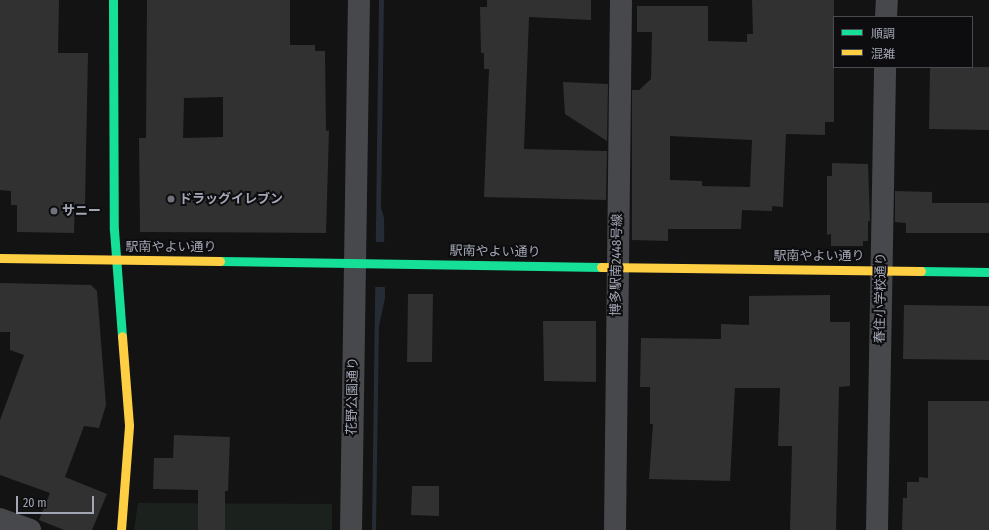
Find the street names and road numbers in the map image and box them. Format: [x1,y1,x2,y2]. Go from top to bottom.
street label: 博多駅南2448号線 [608,214,626,316]
street label: 駅南やよい通り [126,239,216,255]
street label: 駅南やよい通り [449,243,541,261]
street label: 駅南やよい通り [774,248,864,264]
street label: 春住小学校通り [872,252,890,344]
street label: 花野公園通り [345,357,361,435]

